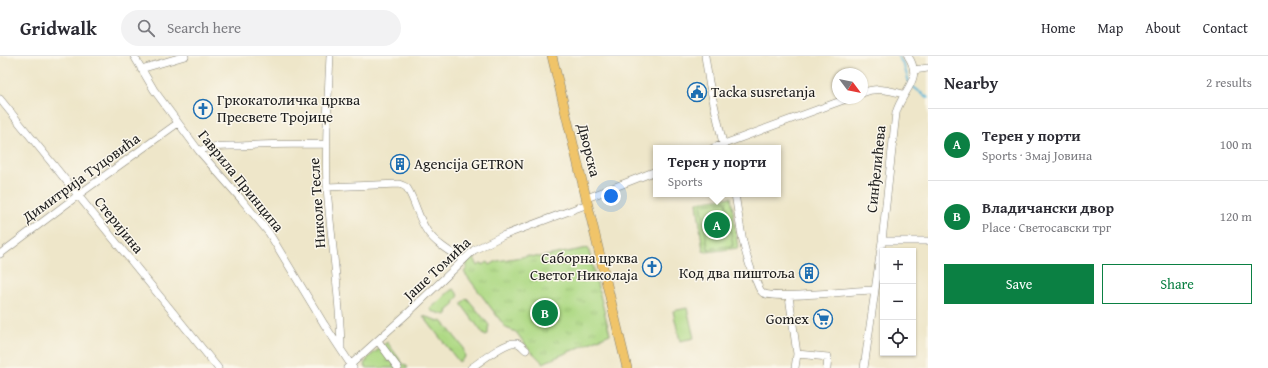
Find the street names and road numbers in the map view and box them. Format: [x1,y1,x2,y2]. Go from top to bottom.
street label: Дворска [572,120,606,180]
street label: Синђелићева [860,123,891,214]
street label: Гаврила Принципа [194,125,290,237]
street label: Димитрија Туцовића [17,127,145,228]
street label: Николе Тесле [303,157,330,249]
street label: Стеријина [90,192,150,258]
street label: Јаше Томића [397,231,475,307]

